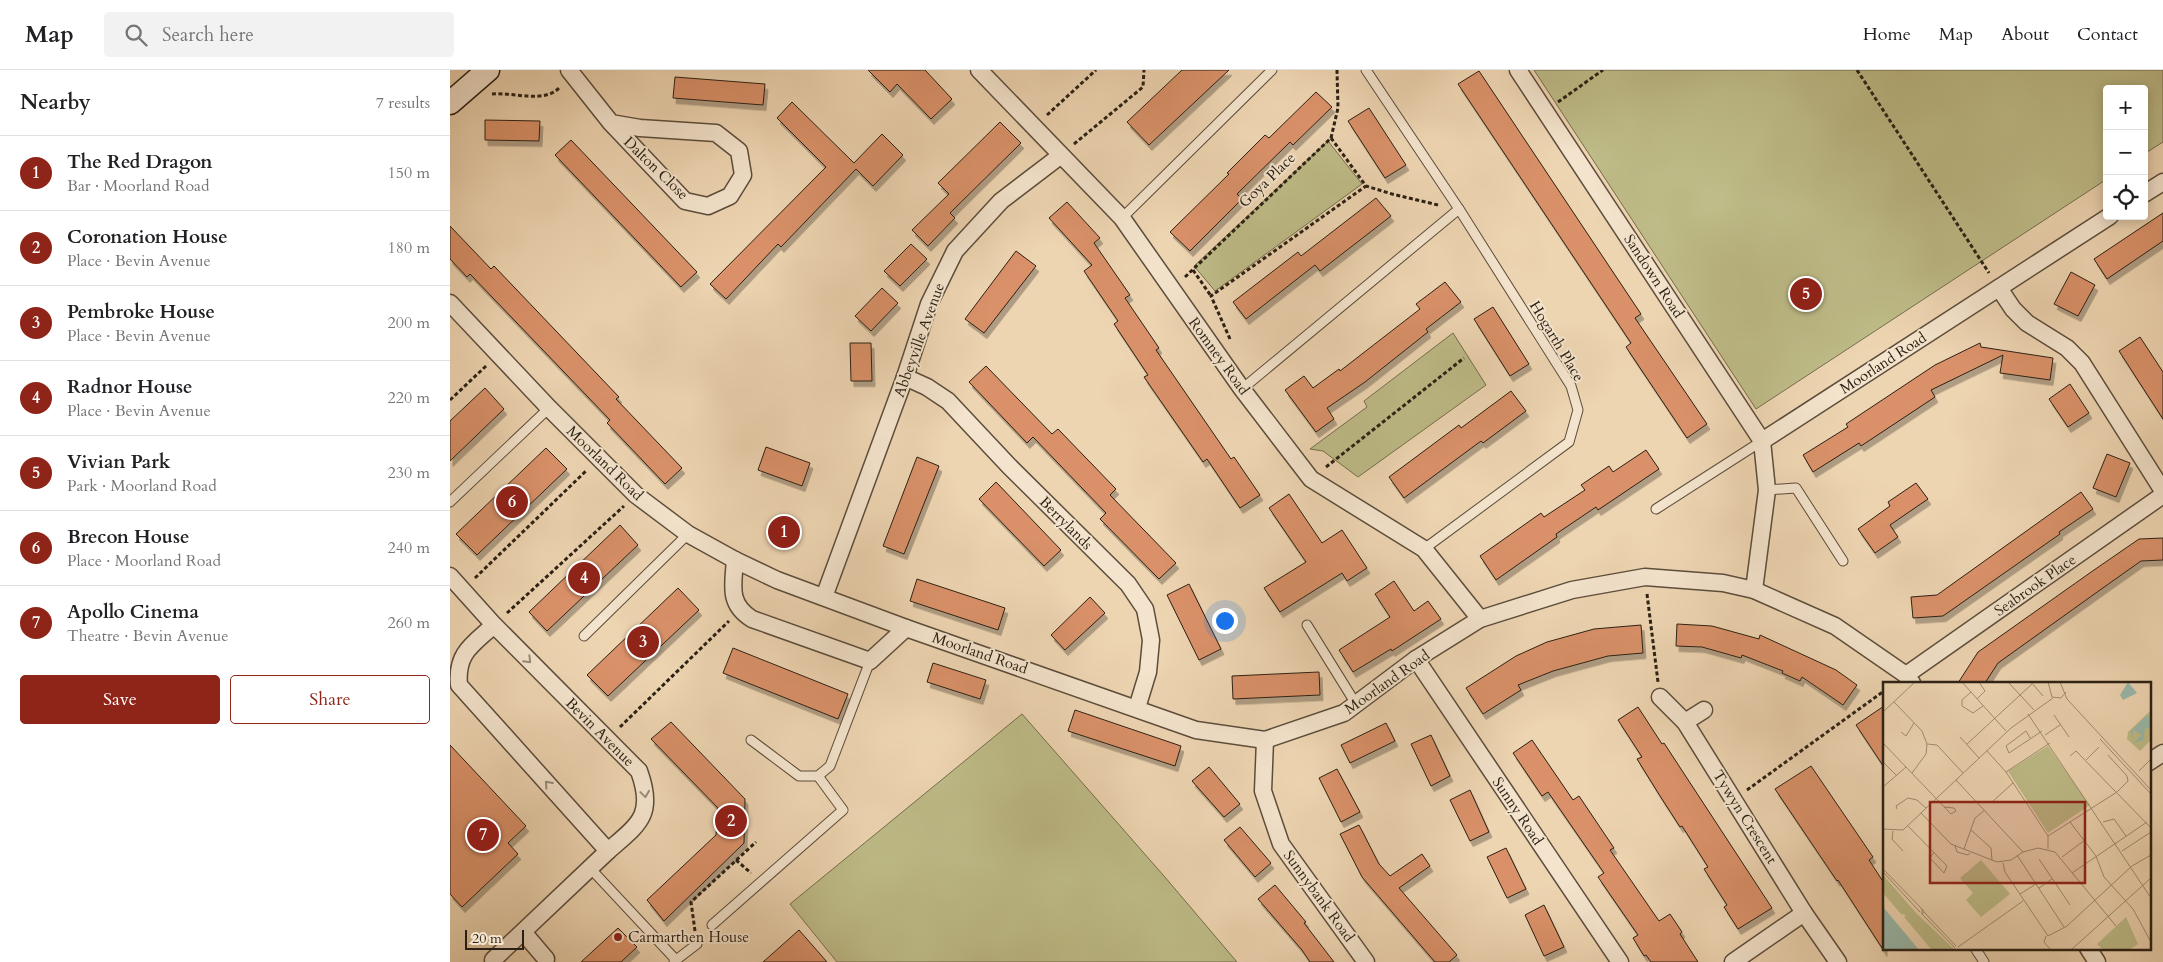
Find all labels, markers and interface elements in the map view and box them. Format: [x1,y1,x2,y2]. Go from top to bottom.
search box [104,12,454,57]
text: Map [25,18,74,51]
icon: search [122,21,150,49]
text: Search here [162,22,254,48]
text: Home [1863,22,1911,47]
text: Map [1939,22,1973,47]
text: About [2001,22,2049,47]
text: Contact [2077,22,2138,47]
map controls [2103,85,2148,220]
button: + [2103,85,2148,130]
text: Nearby [20,88,91,117]
text: 7 results [376,92,430,114]
button: − [2103,130,2148,175]
street label: Dalton Close [619,132,693,204]
street label: Goya Place [1234,148,1300,212]
text: The Red Dragon [67,149,213,175]
text: 1 [32,162,40,184]
text: 150 m [388,162,430,184]
text: Bar · Moorland Road [67,175,210,197]
button: locate [2103,175,2148,220]
text: Coronation House [67,224,228,250]
street label: Sandown Road [1619,230,1689,322]
text: 2 [32,237,40,259]
text: 180 m [388,237,430,259]
text: Place · Bevin Avenue [67,250,211,272]
pin: 5 [1790,275,1822,313]
street label: Abbeyville Avenue [889,280,949,400]
street label: Hogarth Place [1525,297,1589,385]
text: Pembroke House [67,299,215,325]
text: 3 [32,312,40,334]
text: 200 m [388,312,430,334]
street label: Romney Road [1184,313,1254,399]
text: Place · Bevin Avenue [67,325,211,347]
street label: Moorland Road [1836,327,1930,399]
text: Radnor House [67,374,193,400]
text: 4 [32,387,40,409]
text: 220 m [388,387,430,409]
text: Place · Bevin Avenue [67,400,211,422]
street label: Moorland Road [562,421,648,505]
text: Vivian Park [67,449,171,475]
text: 5 [32,462,40,484]
text: 230 m [388,462,430,484]
text: Park · Moorland Road [67,475,217,497]
pin: 6 [496,483,528,521]
street label: Berrylands [1035,492,1097,554]
pin: 1 [768,513,800,551]
text: Brecon House [67,524,189,550]
text: 6 [32,537,40,559]
text: 240 m [388,537,430,559]
street label: Seabrook Place [1990,549,2080,621]
text: Place · Moorland Road [67,550,221,572]
pin: 4 [568,559,600,597]
text: Apollo Cinema [67,599,199,625]
your location [1212,608,1238,634]
text: 7 [32,612,40,634]
text: 260 m [388,612,430,634]
pin: 3 [627,623,659,661]
text: Theatre · Bevin Avenue [67,625,229,647]
street label: Moorland Road [930,627,1030,679]
street label: Moorland Road [1340,645,1434,719]
one-way arrow [523,654,532,663]
button: Save [20,675,220,724]
button: Share [230,675,430,724]
inset map [1883,682,2150,950]
street label: Bevin Avenue [561,693,639,771]
street label: Tywyn Crescent [1708,766,1782,868]
street label: Sunny Road [1488,773,1548,849]
one-way arrow [544,780,553,789]
one-way arrow [639,790,650,798]
pin: 2 [715,802,747,840]
pin: 7 [467,816,499,854]
street label: Sunnybank Road [1279,846,1359,946]
scale bar [465,927,524,950]
place label: Carmarthen House [628,927,749,947]
text: 20 m [472,929,502,948]
marker: Carmarthen House [612,931,624,943]

